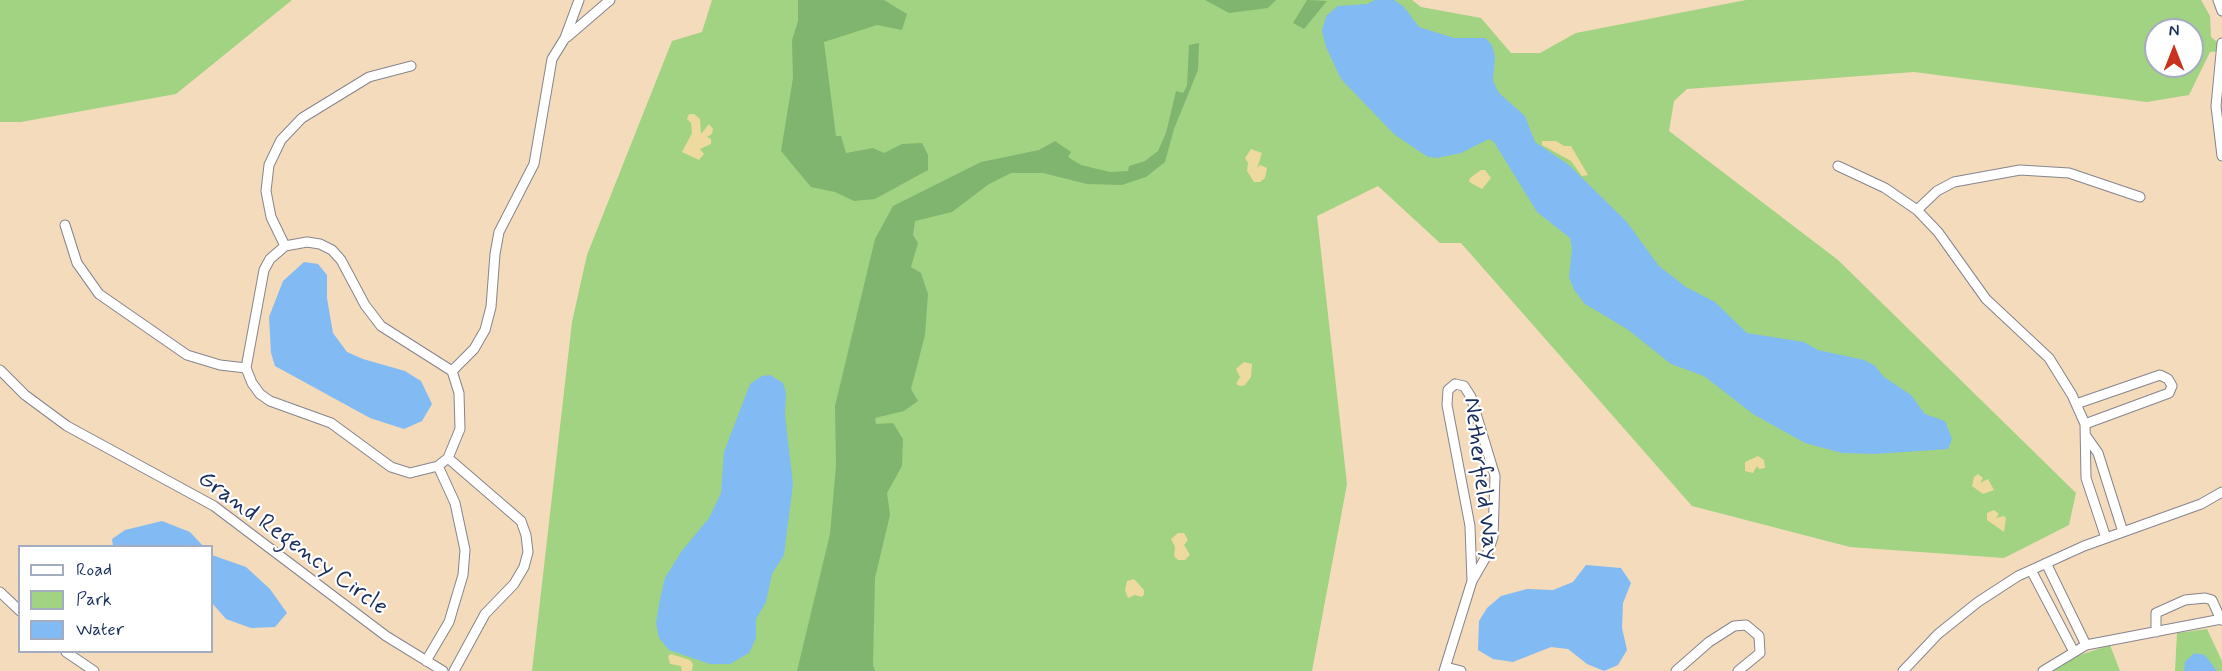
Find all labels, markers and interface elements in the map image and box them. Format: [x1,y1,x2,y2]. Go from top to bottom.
north arrow [2144,18,2204,78]
text: N [2169,21,2179,42]
street label: Netherfield Way [1456,396,1504,562]
street label: Grand Regency Circle [191,465,393,623]
legend [18,545,213,653]
text: Road [76,558,112,582]
text: Park [76,588,112,612]
text: Water [76,618,124,642]

